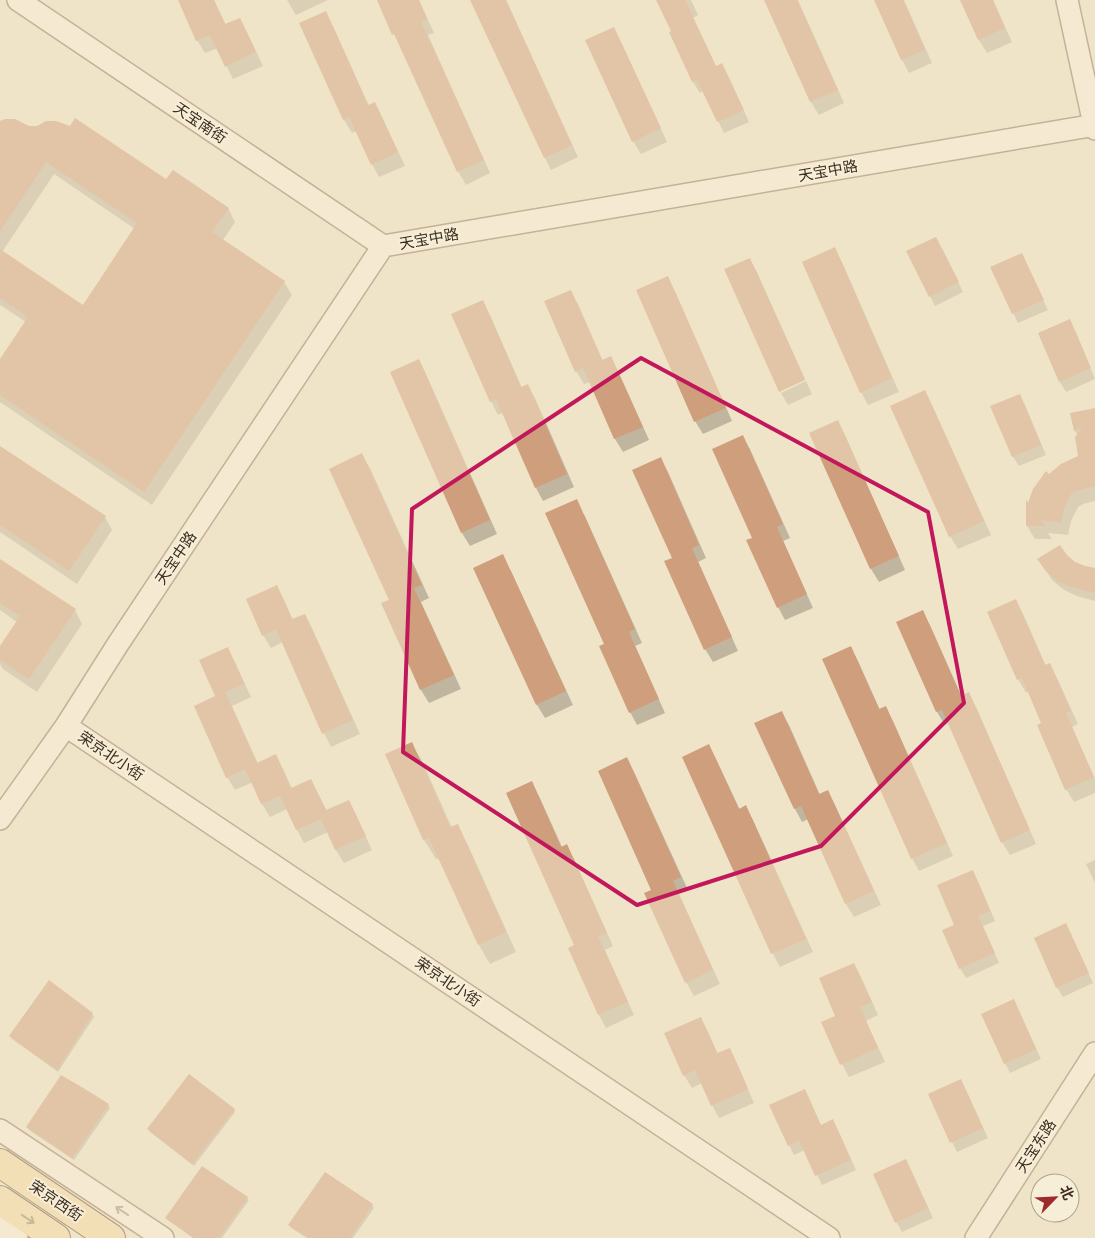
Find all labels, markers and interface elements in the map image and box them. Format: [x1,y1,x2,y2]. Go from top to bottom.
street label: 天宝南街 [170,97,231,147]
street label: 天宝中路 [797,155,859,185]
street label: 天宝中路 [398,223,460,253]
street label: 天宝中路 [150,527,200,588]
street label: 荣京北小街 [75,726,148,784]
street label: 荣京北小街 [412,952,485,1010]
street label: 天宝东路 [1010,1115,1060,1176]
north arrow [1030,1173,1080,1223]
street label: 荣京西街 [26,1175,87,1225]
text: 北 [1056,1182,1079,1203]
one-way arrow [115,1206,129,1216]
one-way arrow [21,1214,35,1224]

